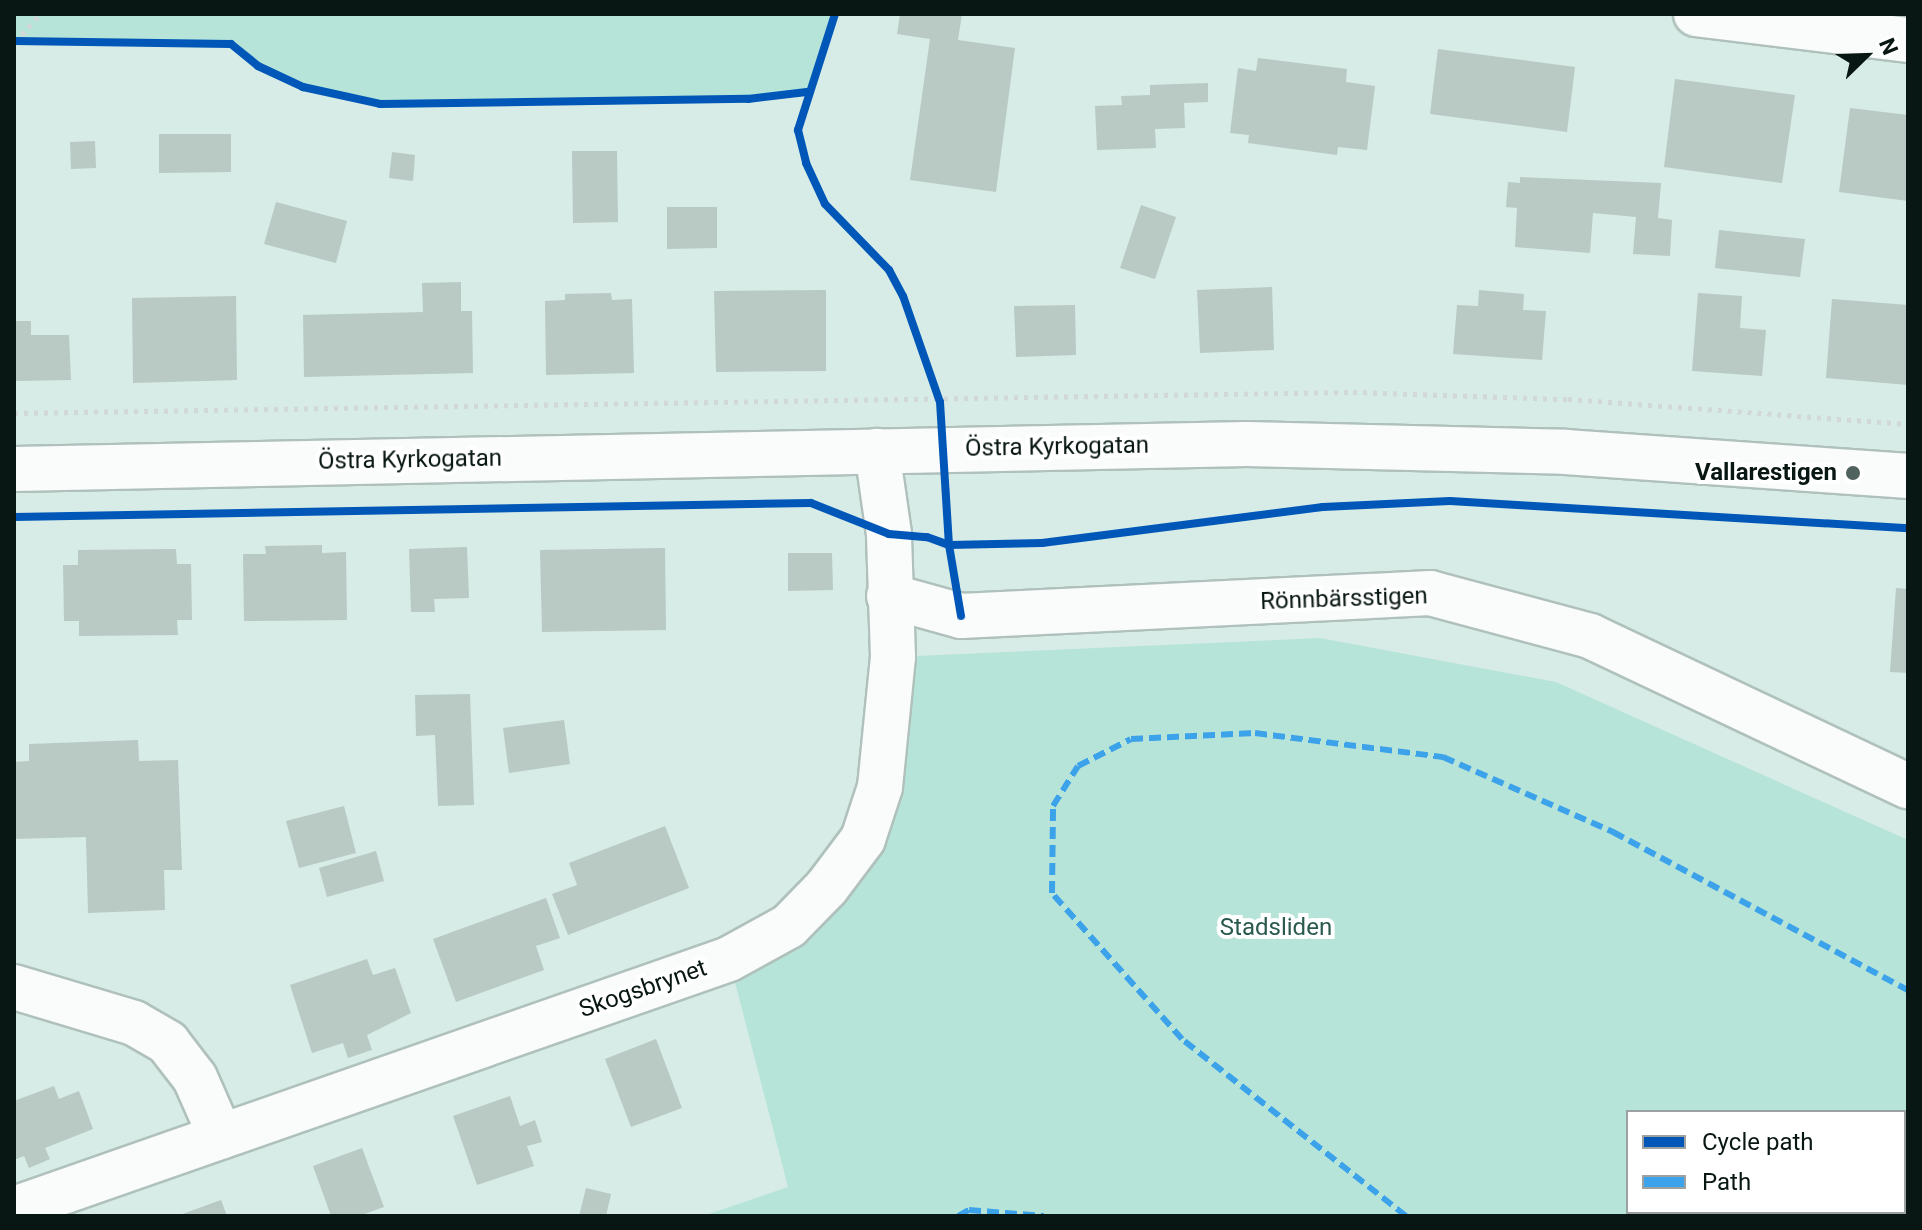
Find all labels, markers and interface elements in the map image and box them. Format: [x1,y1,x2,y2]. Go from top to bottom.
north arrow [1826,16,1906,96]
text: N [1874,34,1903,58]
street label: Östra Kyrkogatan [965,431,1149,463]
street label: Östra Kyrkogatan [318,444,502,476]
place label: Vallarestigen [1695,459,1837,487]
marker: Vallarestigen [1844,464,1862,482]
street label: Rönnbärsstigen [1260,582,1428,616]
park label: Stadsliden [1220,914,1332,942]
street label: Skogsbrynet [575,954,711,1024]
legend [1626,1110,1906,1214]
text: Cycle path [1702,1128,1814,1156]
text: Path [1702,1168,1751,1196]

